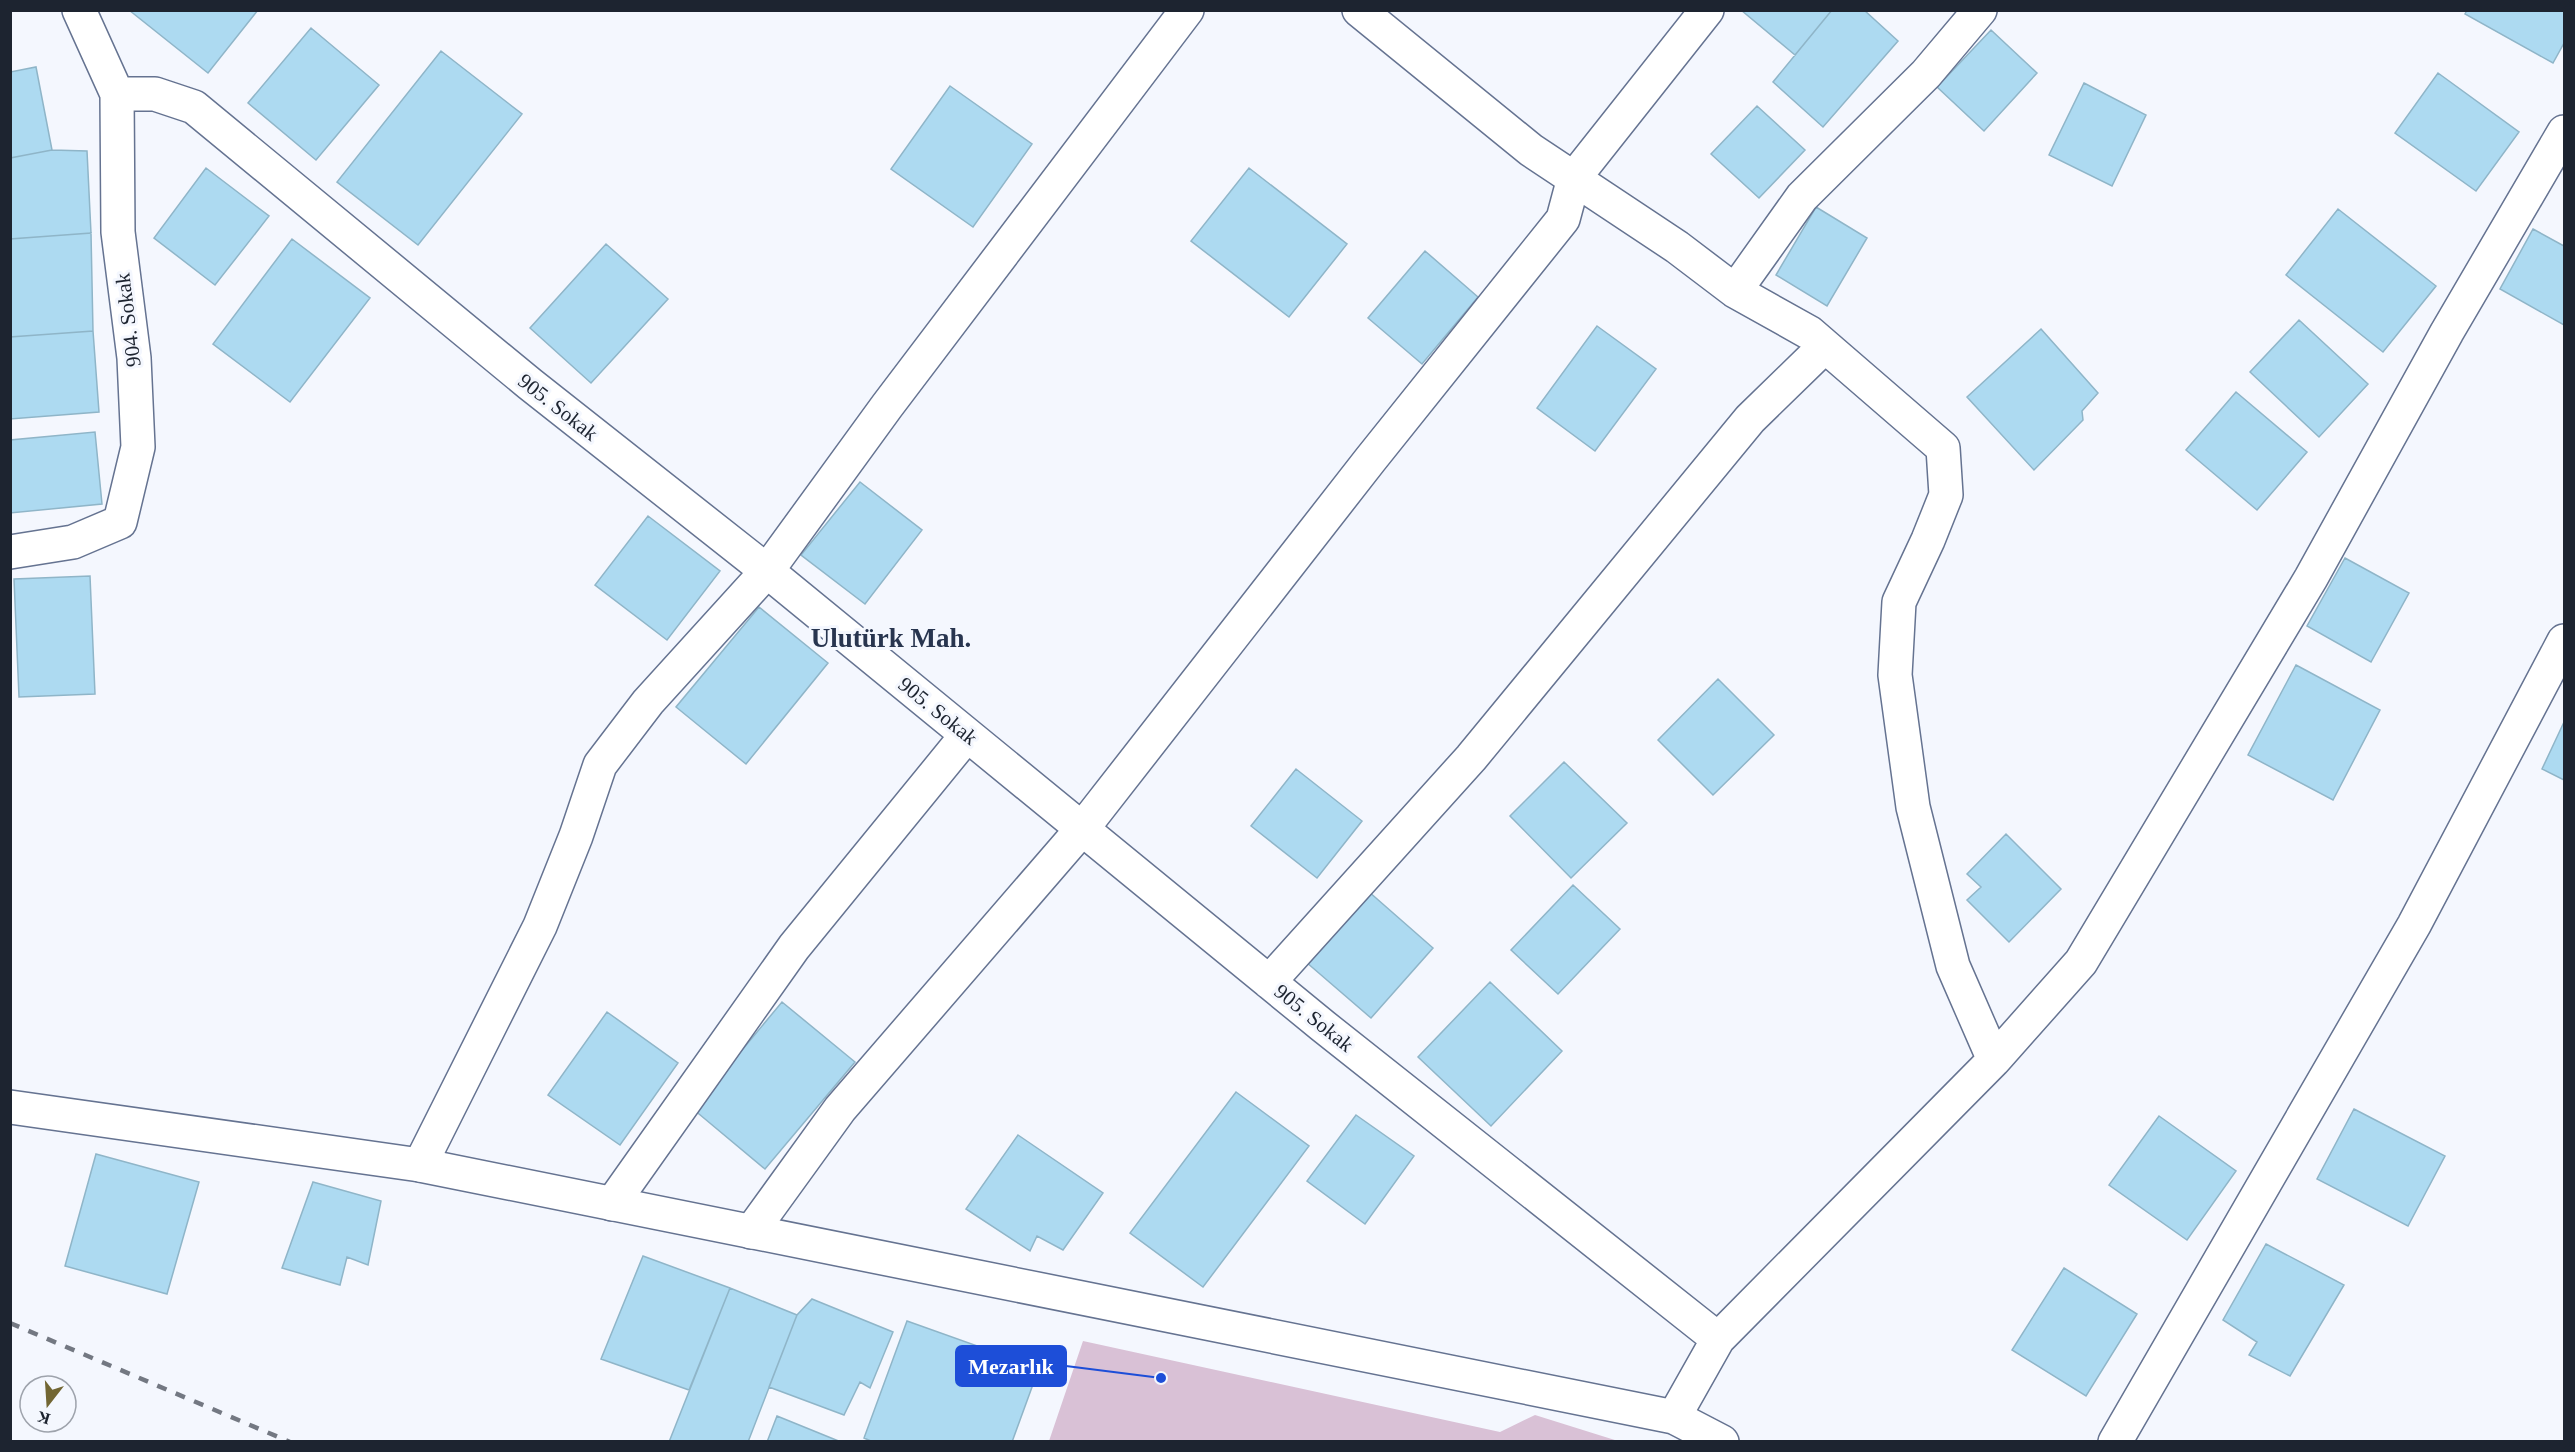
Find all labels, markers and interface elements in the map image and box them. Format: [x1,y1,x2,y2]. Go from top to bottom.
street label: 904. Sokak [110,271,146,368]
street label: 905. Sokak [513,368,603,446]
district label: Ulutürk Mah. [811,623,971,653]
street label: 905. Sokak [894,672,983,750]
street label: 905. Sokak [1270,979,1359,1057]
callout: Mezarlık [956,1346,1066,1386]
text: Mezarlık [968,1354,1055,1379]
north arrow [18,1374,78,1434]
text: K [35,1408,52,1428]

